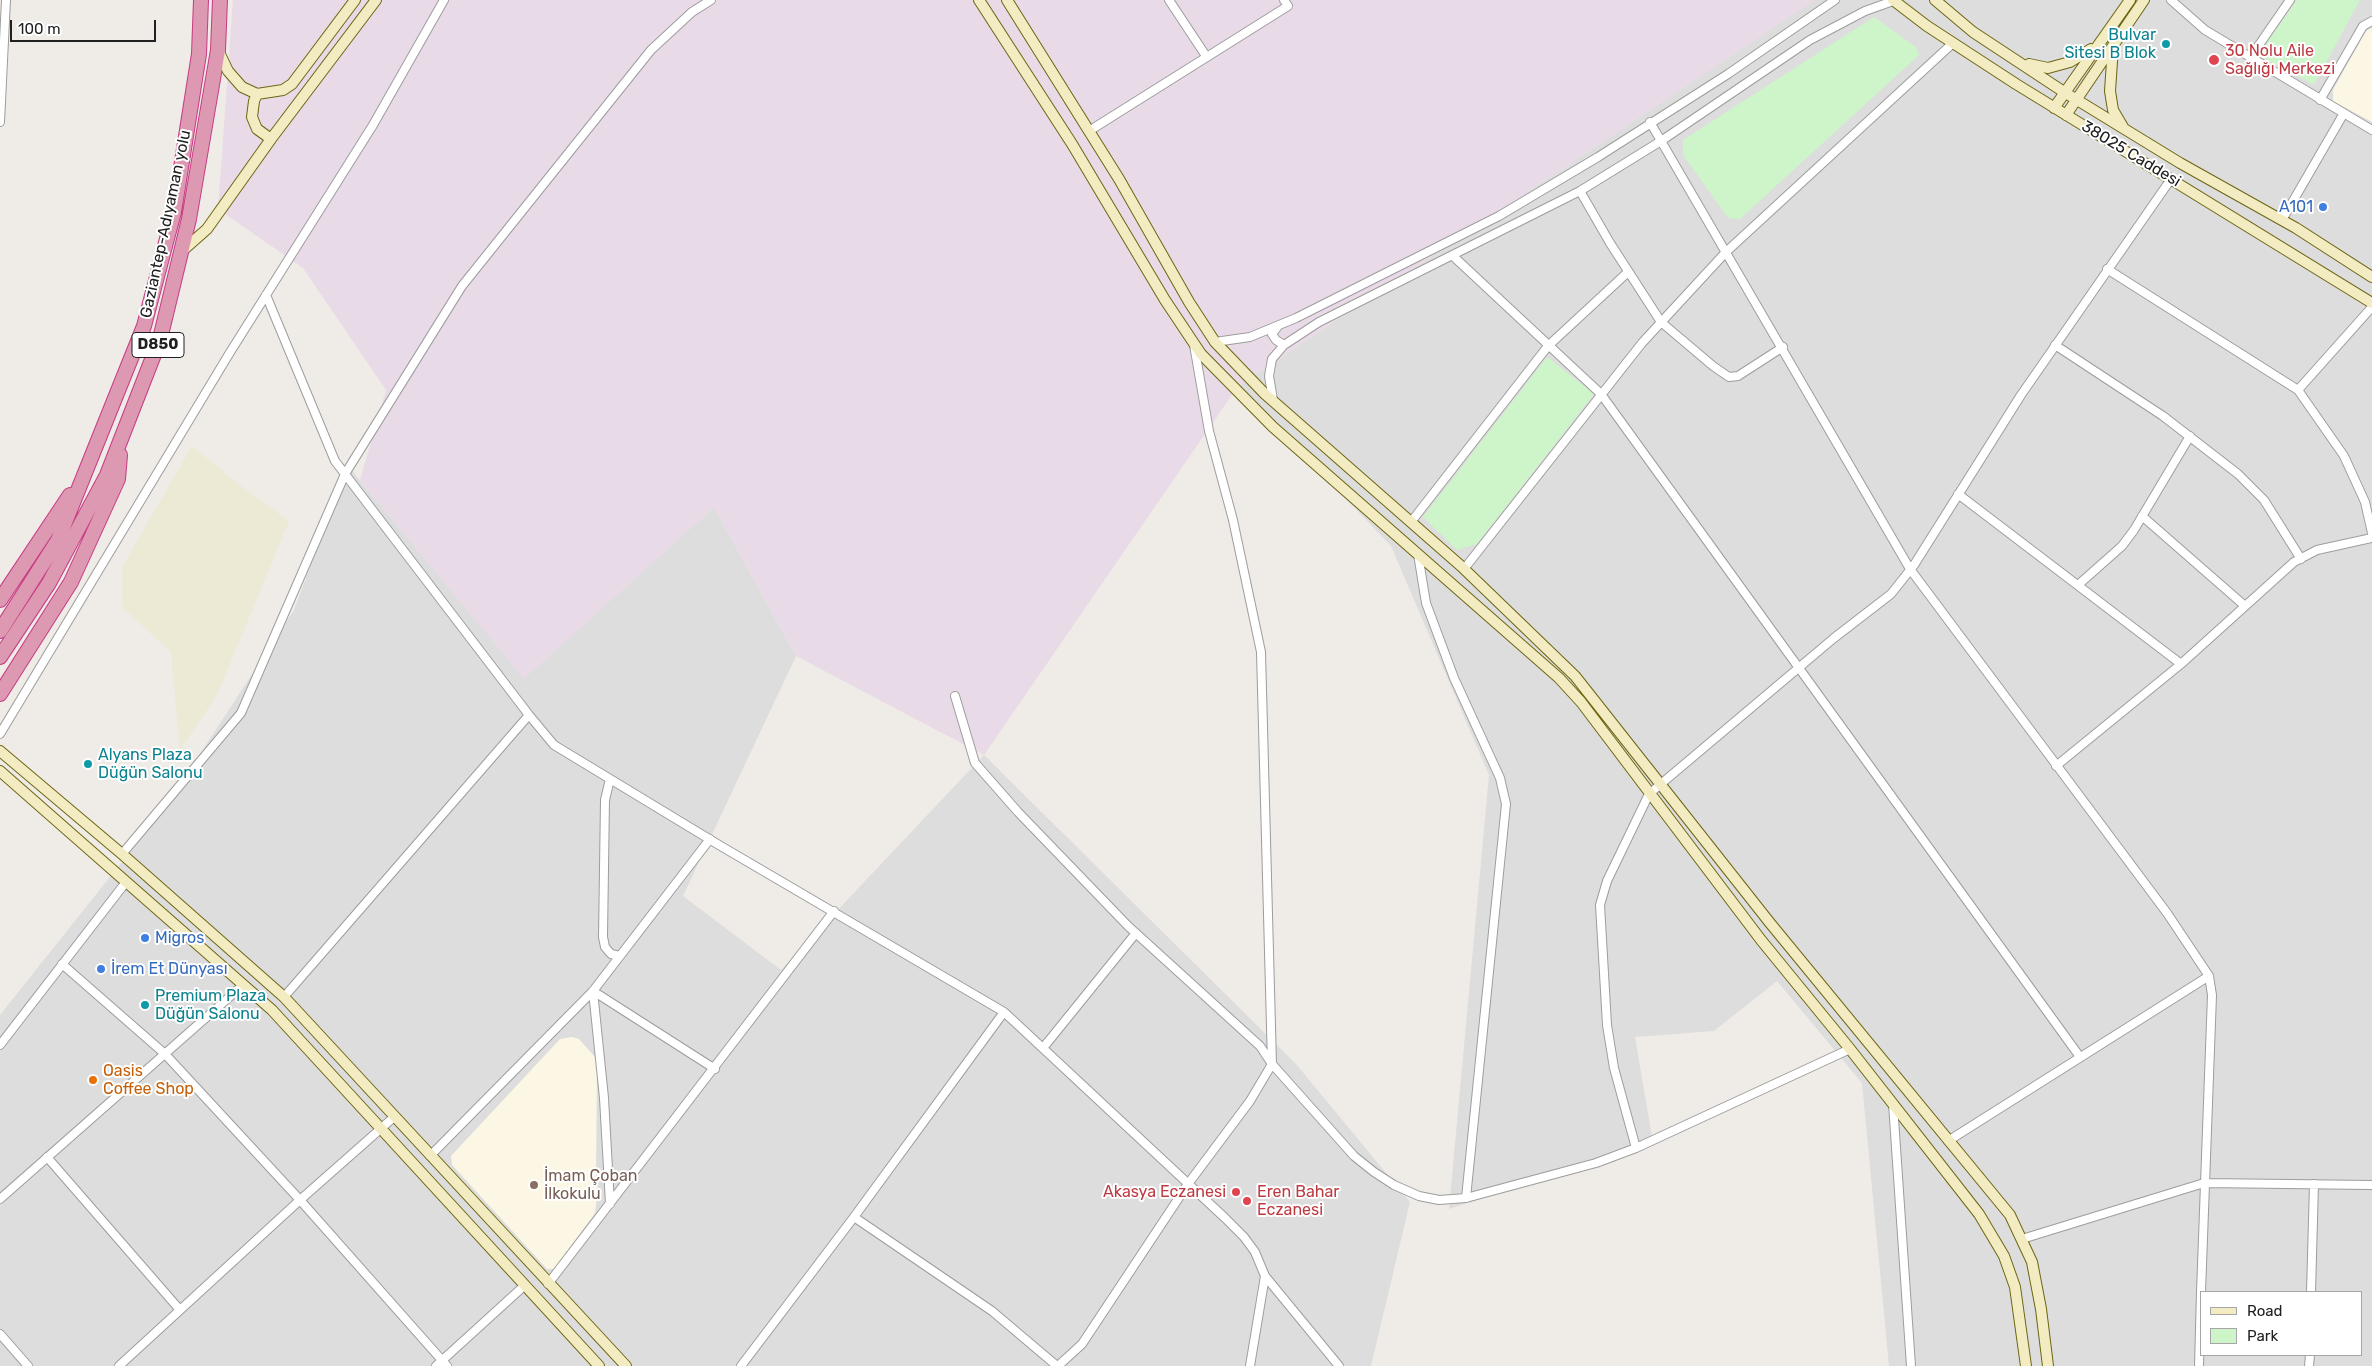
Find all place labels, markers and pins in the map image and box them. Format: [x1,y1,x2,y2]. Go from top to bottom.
place label: Bulvar Sitesi B Blok [2064,25,2156,63]
marker: Bulvar Sitesi B Blok [2160,38,2172,50]
place label: 30 Nolu Aile Sağlığı Merkezi [2225,41,2335,79]
marker: 30 Nolu Aile Sağlığı Merkezi [2207,53,2221,67]
place label: A101 [2279,197,2313,217]
marker: A101 [2317,201,2329,213]
place label: Alyans Plaza Düğün Salonu [98,745,203,783]
marker: Alyans Plaza Düğün Salonu [82,758,94,770]
place label: Migros [155,928,204,948]
marker: Migros [139,932,151,944]
place label: İrem Et Dünyası [111,959,228,979]
marker: İrem Et Dünyası [95,963,107,975]
place label: Premium Plaza Düğün Salonu [155,986,266,1024]
marker: Premium Plaza Düğün Salonu [139,999,151,1011]
place label: Oasis Coffee Shop [103,1061,194,1099]
marker: Oasis Coffee Shop [87,1074,99,1086]
place label: İmam Çoban İlkokulu [544,1166,637,1204]
marker: İmam Çoban İlkokulu [528,1179,540,1191]
place label: Akasya Eczanesi [1103,1182,1226,1202]
place label: Eren Bahar Eczanesi [1257,1182,1339,1220]
marker: Akasya Eczanesi [1230,1186,1242,1198]
marker: Eren Bahar Eczanesi [1241,1195,1253,1207]

